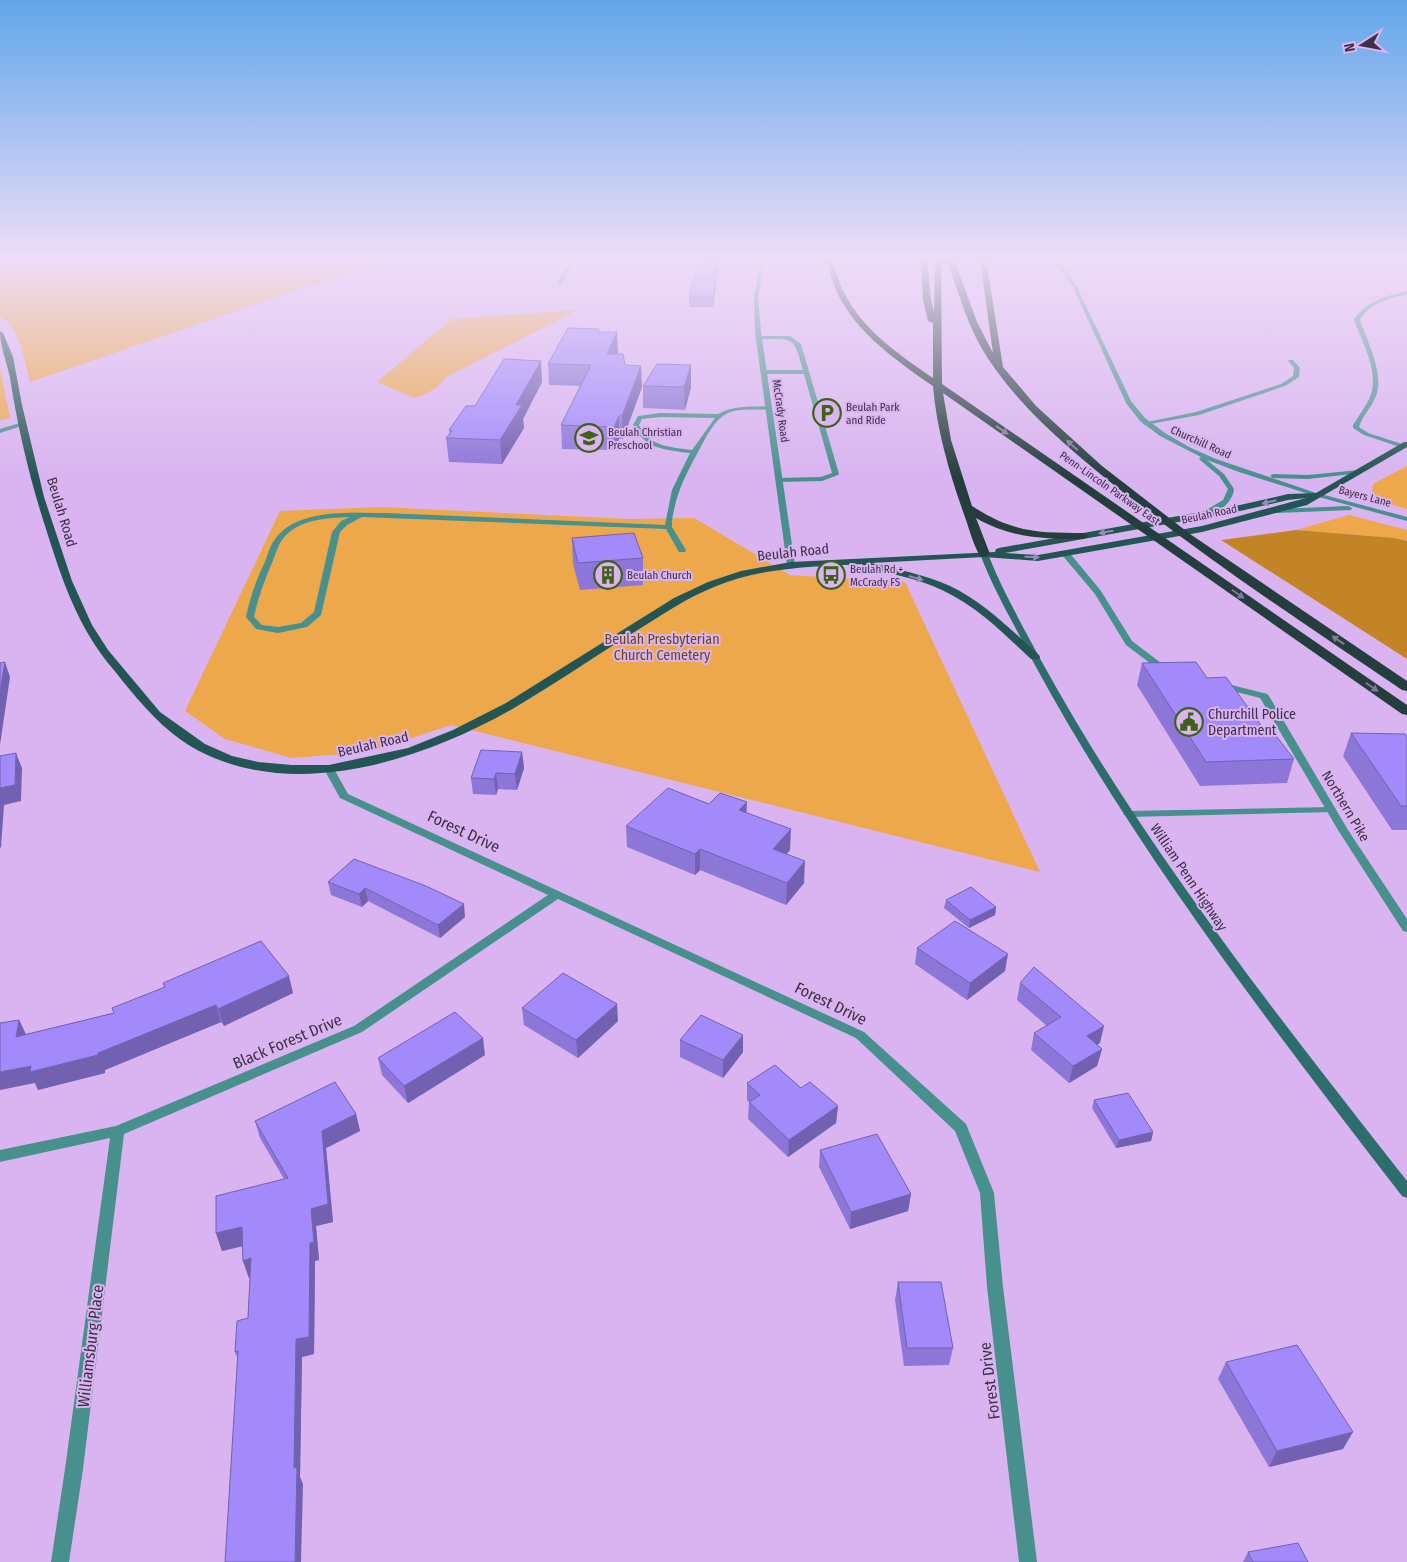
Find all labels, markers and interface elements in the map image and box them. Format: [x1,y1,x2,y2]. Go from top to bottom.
north arrow [1337,20,1387,70]
text: N [1341,42,1359,53]
street label: McCrady Road [770,379,791,443]
parking icon: Beulah Park and Ride [812,398,842,428]
place label: Beulah Park and Ride [846,401,900,427]
school or university icon: Beulah Christian Preschool [574,423,604,453]
street label: Churchill Road [1168,423,1233,462]
one-way arrow [995,425,1009,435]
place label: Beulah Christian Preschool [608,426,682,452]
one-way arrow [1067,439,1079,451]
street label: Penn-Lincoln Parkway East [1057,449,1163,528]
street label: Beulah Road [43,475,80,549]
street label: Bayers Lane [1337,483,1393,510]
one-way arrow [1261,498,1276,506]
street label: Beulah Road [1180,502,1238,527]
one-way arrow [1098,529,1114,537]
street label: Beulah Road [756,540,830,565]
one-way arrow [1025,554,1041,562]
building icon: Beulah Church [593,560,623,590]
bus stop icon: Beulah Rd + McCrady FS [816,560,846,590]
place label: Beulah Rd + McCrady FS [850,563,903,589]
place label: Beulah Church [627,569,692,582]
one-way arrow [909,574,924,582]
one-way arrow [1232,589,1245,599]
park label: Beulah Presbyterian Church Cemetery [604,631,720,664]
one-way arrow [1331,635,1344,645]
one-way arrow [1365,682,1379,692]
place label: Churchill Police Department [1208,706,1296,739]
public building icon: Churchill Police Department [1174,707,1204,737]
street label: Beulah Road [336,728,410,761]
street label: Northern Pike [1318,768,1373,845]
street label: Forest Drive [425,806,503,856]
street label: William Penn Highway [1146,820,1231,935]
street label: Forest Drive [792,978,870,1029]
street label: Black Forest Drive [230,1010,345,1073]
street label: Williamsburg Place [74,1283,107,1409]
street label: Forest Drive [975,1341,1004,1421]

